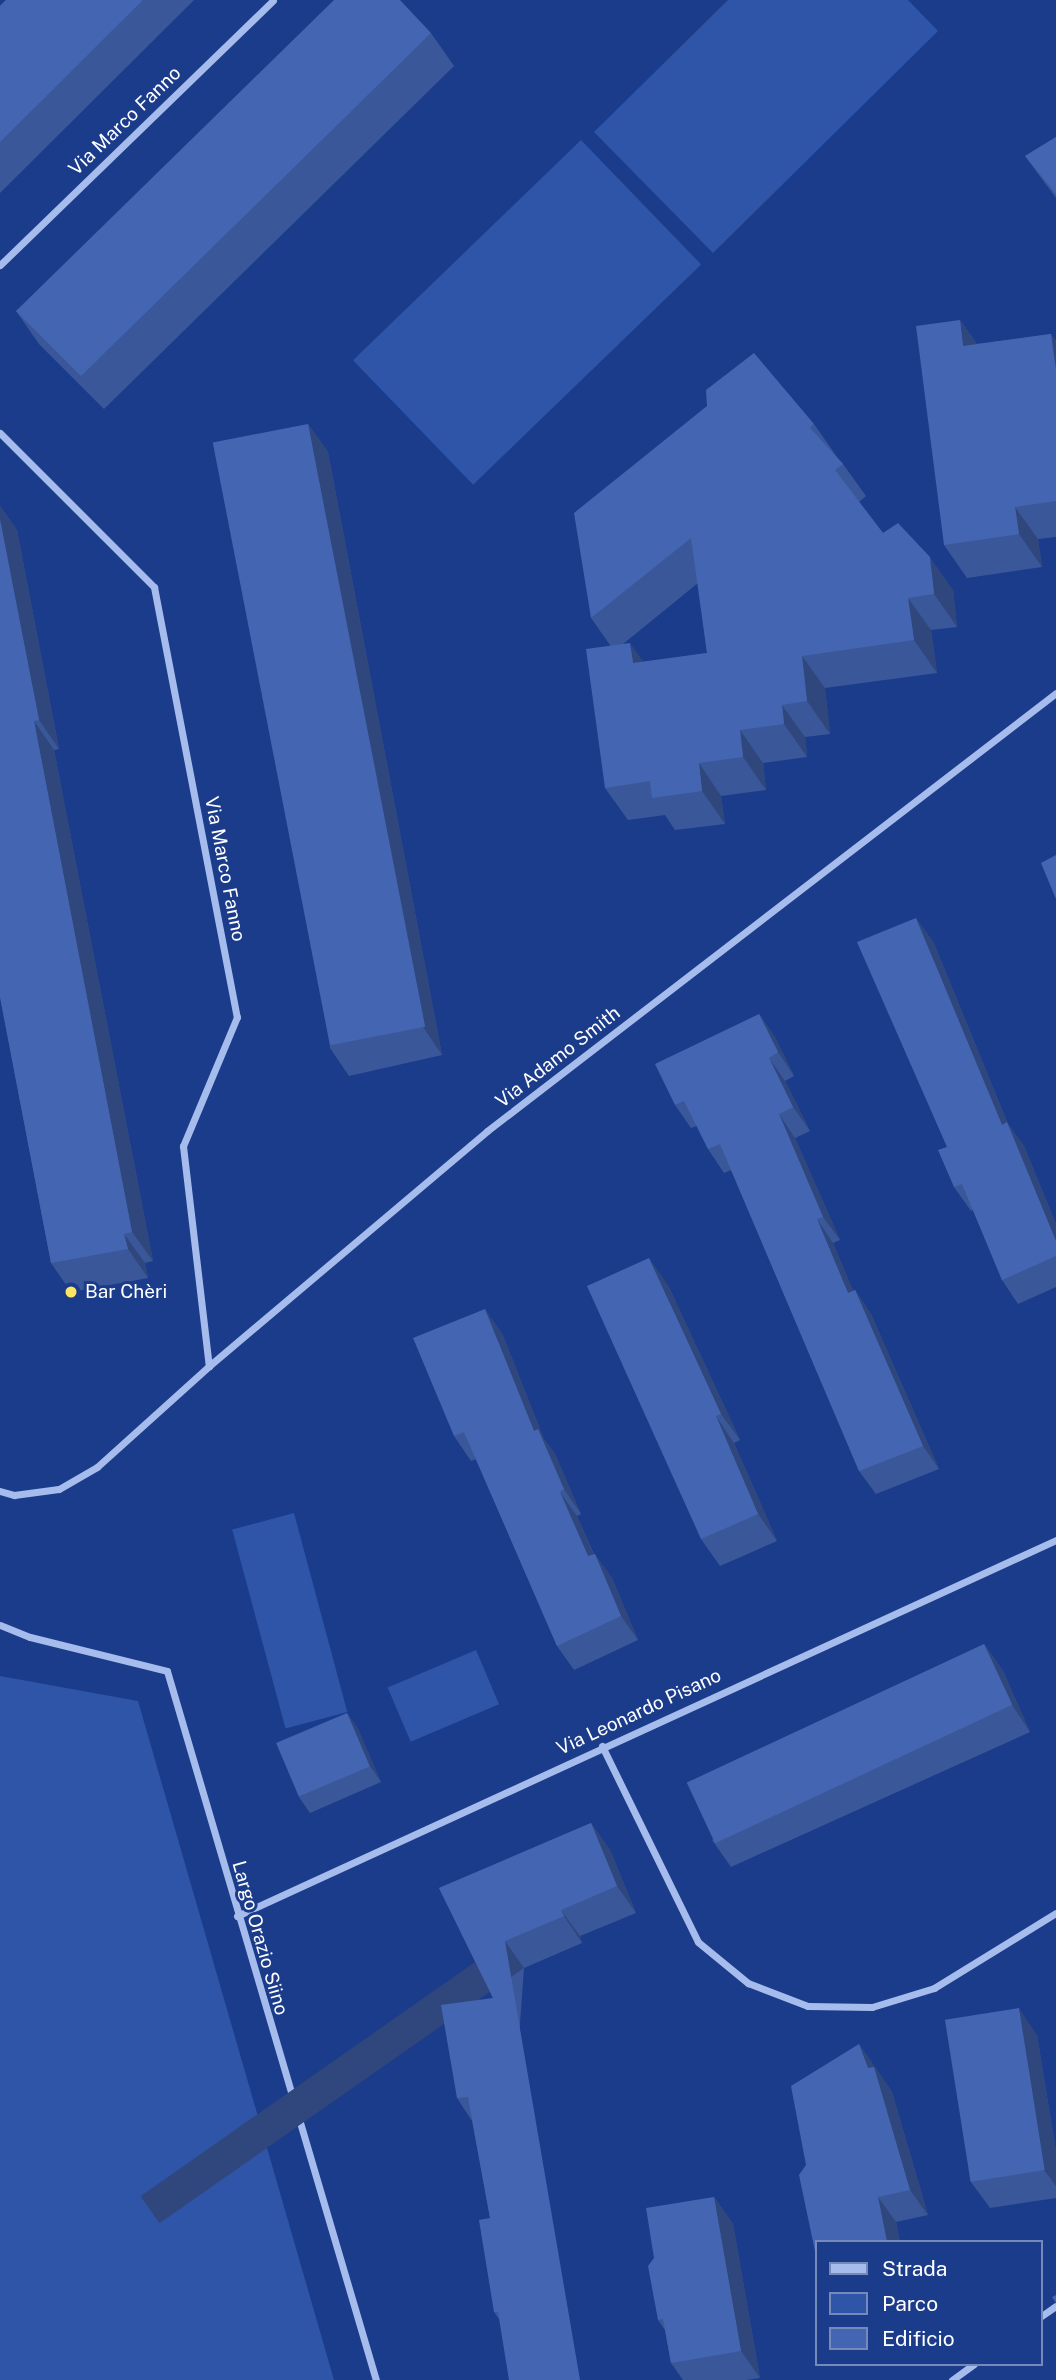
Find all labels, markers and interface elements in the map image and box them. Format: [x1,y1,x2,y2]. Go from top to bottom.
street label: Via Marco Fanno [64,62,186,180]
street label: Via Marco Fanno [200,795,250,943]
street label: Via Adamo Smith [491,1001,625,1113]
place label: Bar Chèri [85,1281,167,1303]
marker: Bar Chèri [63,1284,79,1300]
street label: Via Leonardo Pisano [553,1664,725,1760]
street label: Largo Orazio Siino [227,1858,293,2018]
legend [814,2240,1042,2366]
text: Strada [882,2256,947,2281]
text: Parco [882,2291,938,2316]
text: Edificio [882,2326,955,2351]

